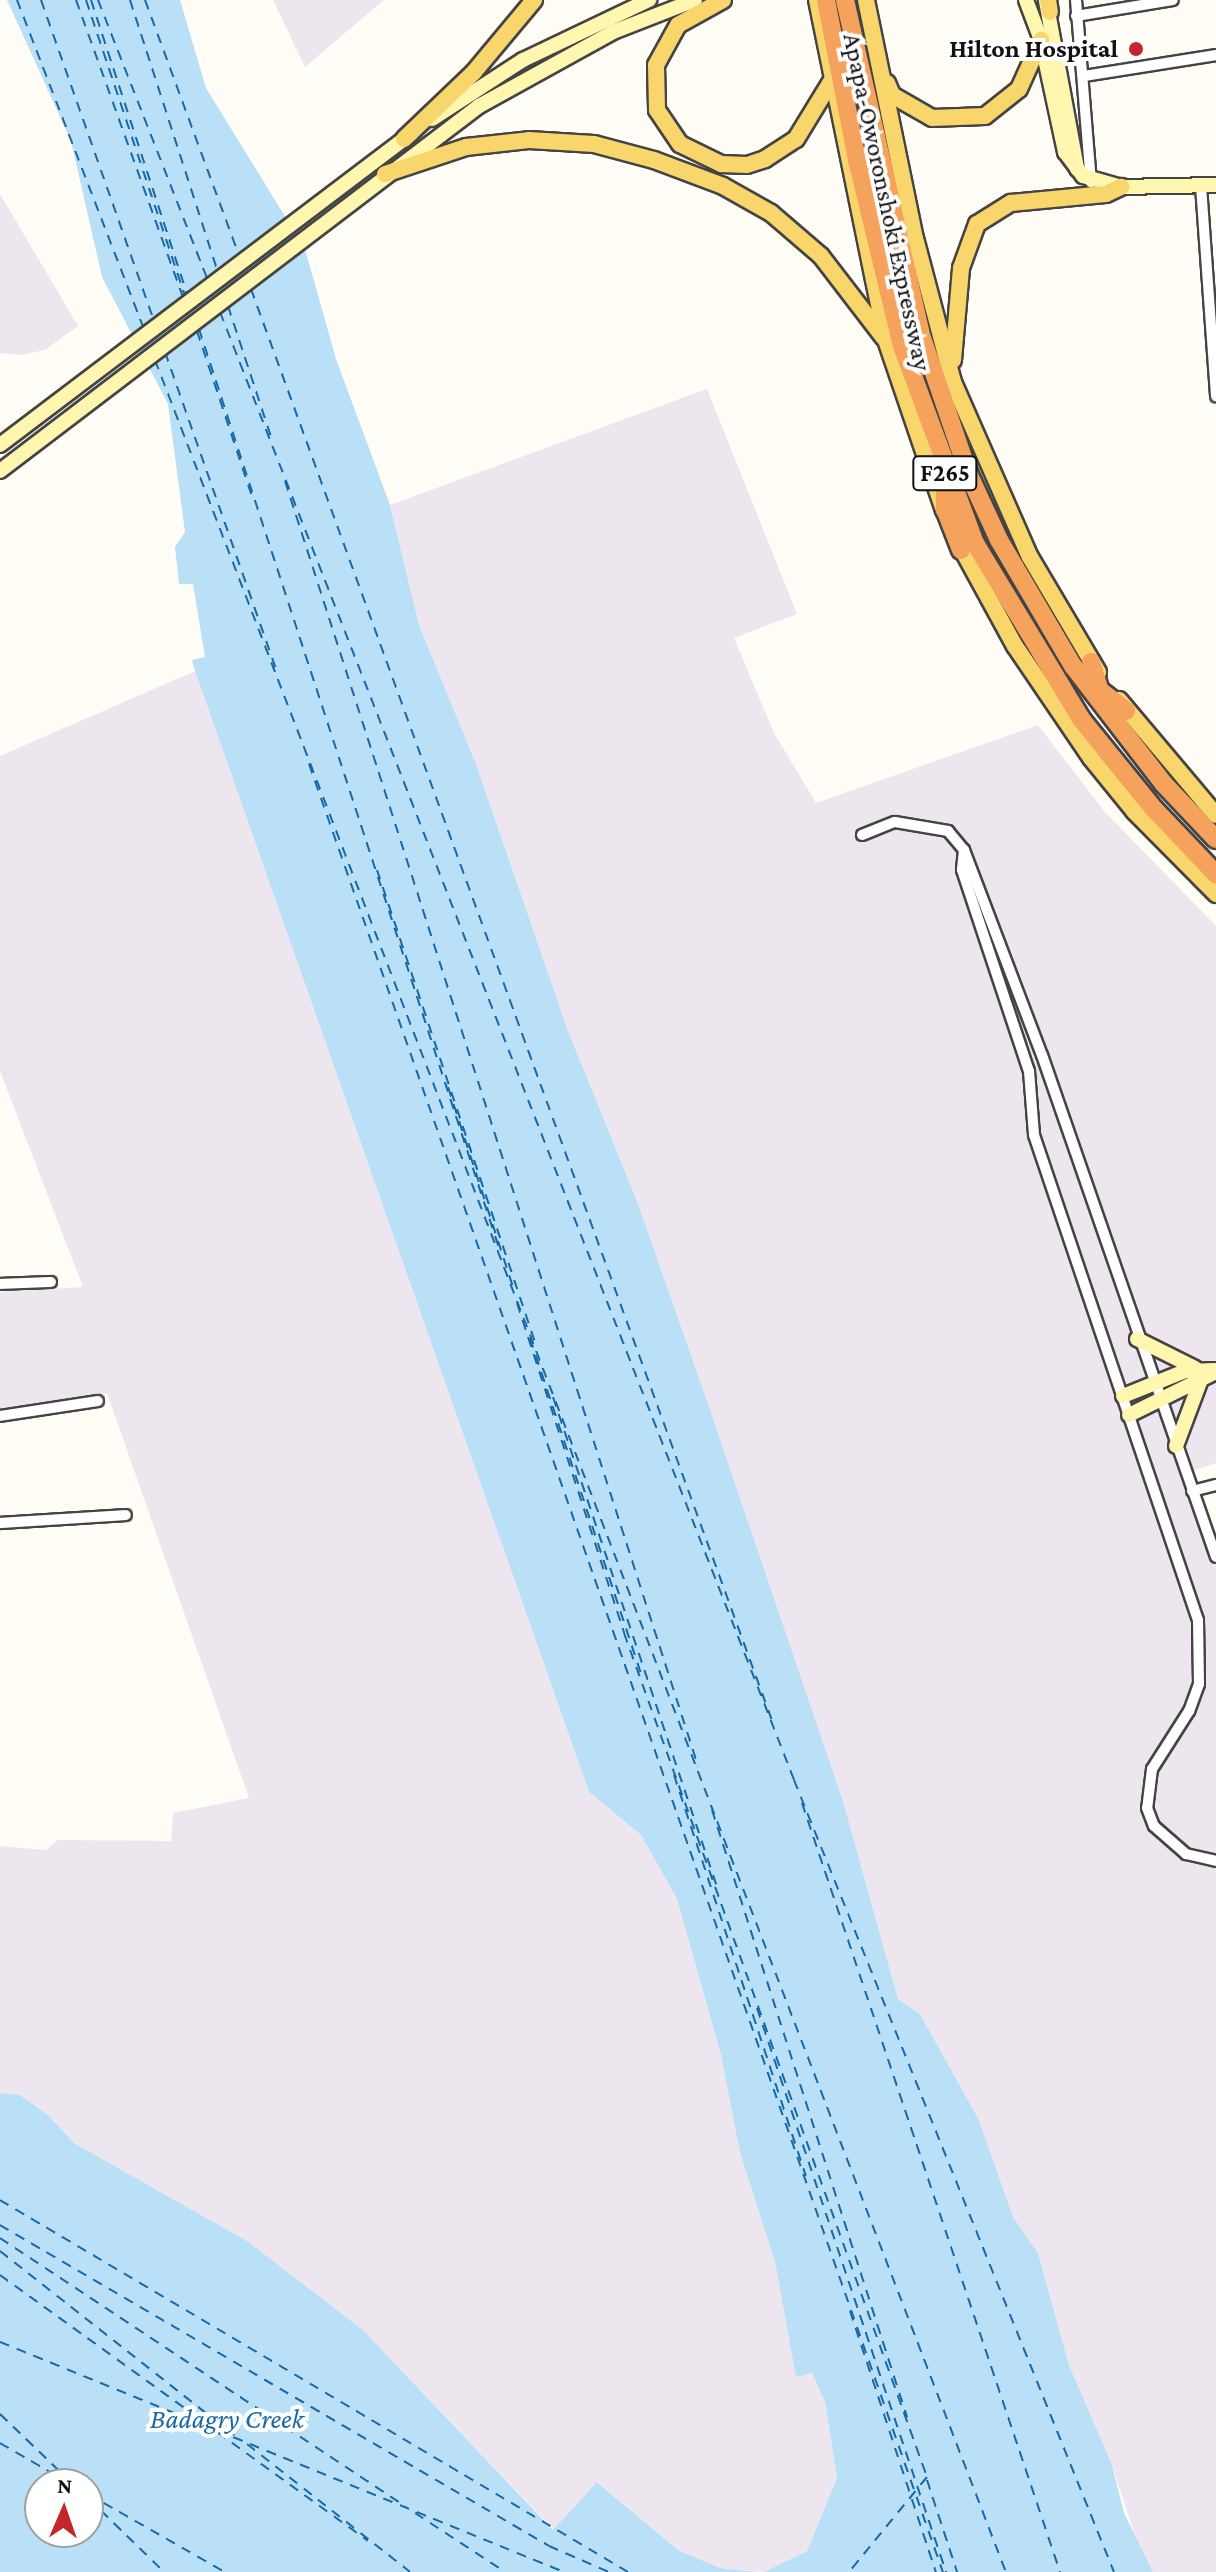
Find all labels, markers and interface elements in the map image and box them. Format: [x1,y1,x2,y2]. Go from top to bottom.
street label: Apapa-Oworonshoki Expressway [836,30,938,374]
place label: Hilton Hospital [949,33,1118,65]
marker: Hilton Hospital [1125,38,1147,60]
road number: F265 [911,453,979,493]
water label: Badagry Creek [150,2402,304,2436]
north arrow [24,2468,104,2548]
text: N [57,2473,73,2498]

